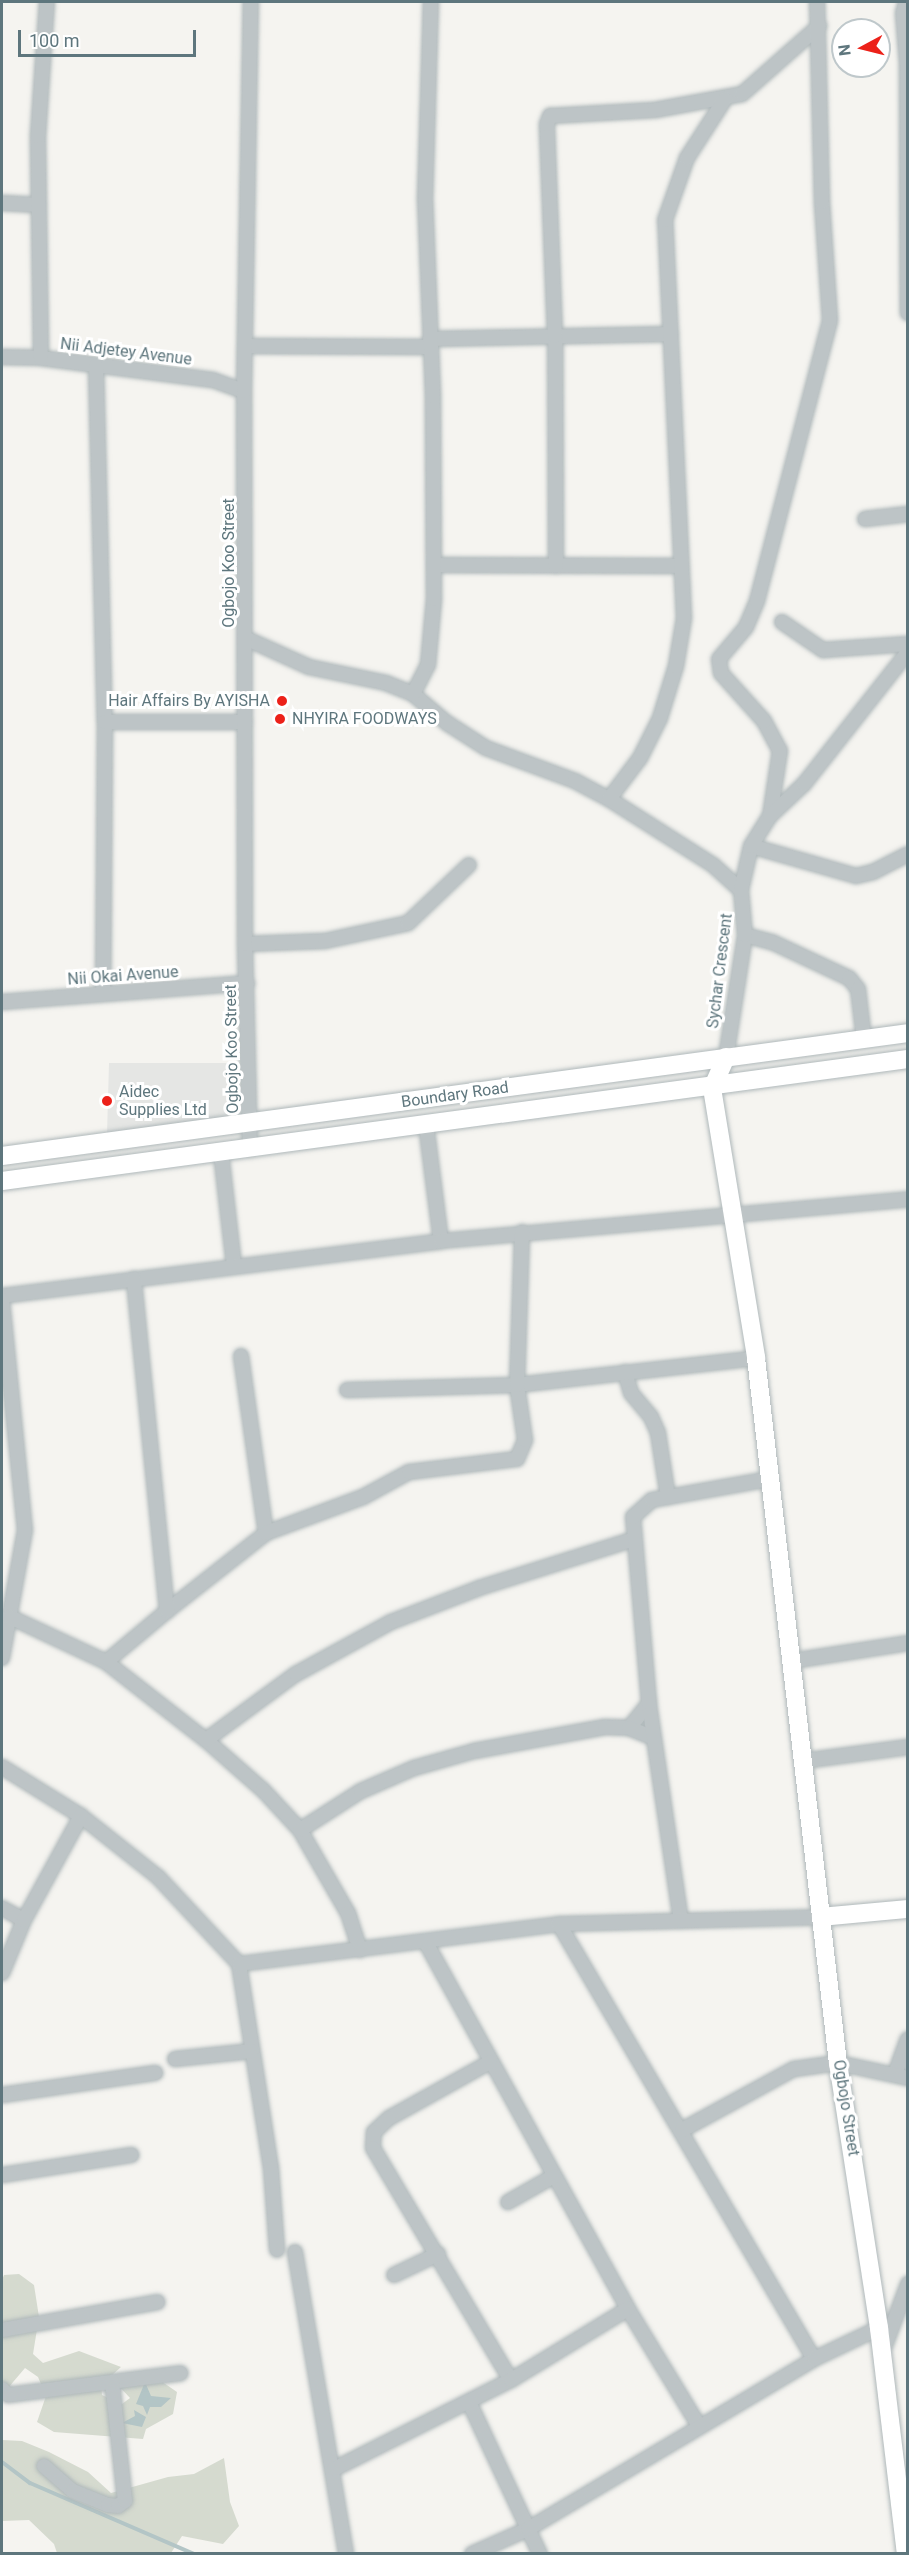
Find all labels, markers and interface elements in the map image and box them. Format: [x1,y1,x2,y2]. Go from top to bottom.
scale bar [21,18,200,56]
north arrow [831,18,891,78]
text: 100 m [29,30,80,51]
text: N [835,43,855,57]
street label: Nii Adjetey Avenue [59,334,193,370]
street label: Ogbojo Koo Street [219,498,239,628]
place label: Hair Affairs By AYISHA [108,691,270,711]
marker: Hair Affairs By AYISHA [275,694,289,708]
place label: NHYIRA FOODWAYS [292,709,437,729]
marker: NHYIRA FOODWAYS [273,712,287,726]
street label: Sychar Crescent [703,912,737,1030]
street label: Nii Okai Avenue [67,963,179,989]
street label: Ogbojo Koo Street [221,984,243,1114]
street label: Boundary Road [400,1078,510,1112]
place label: Aidec Supplies Ltd [119,1082,207,1120]
marker: Aidec Supplies Ltd [100,1094,114,1108]
street label: Ogbojo Street [829,2058,863,2158]

